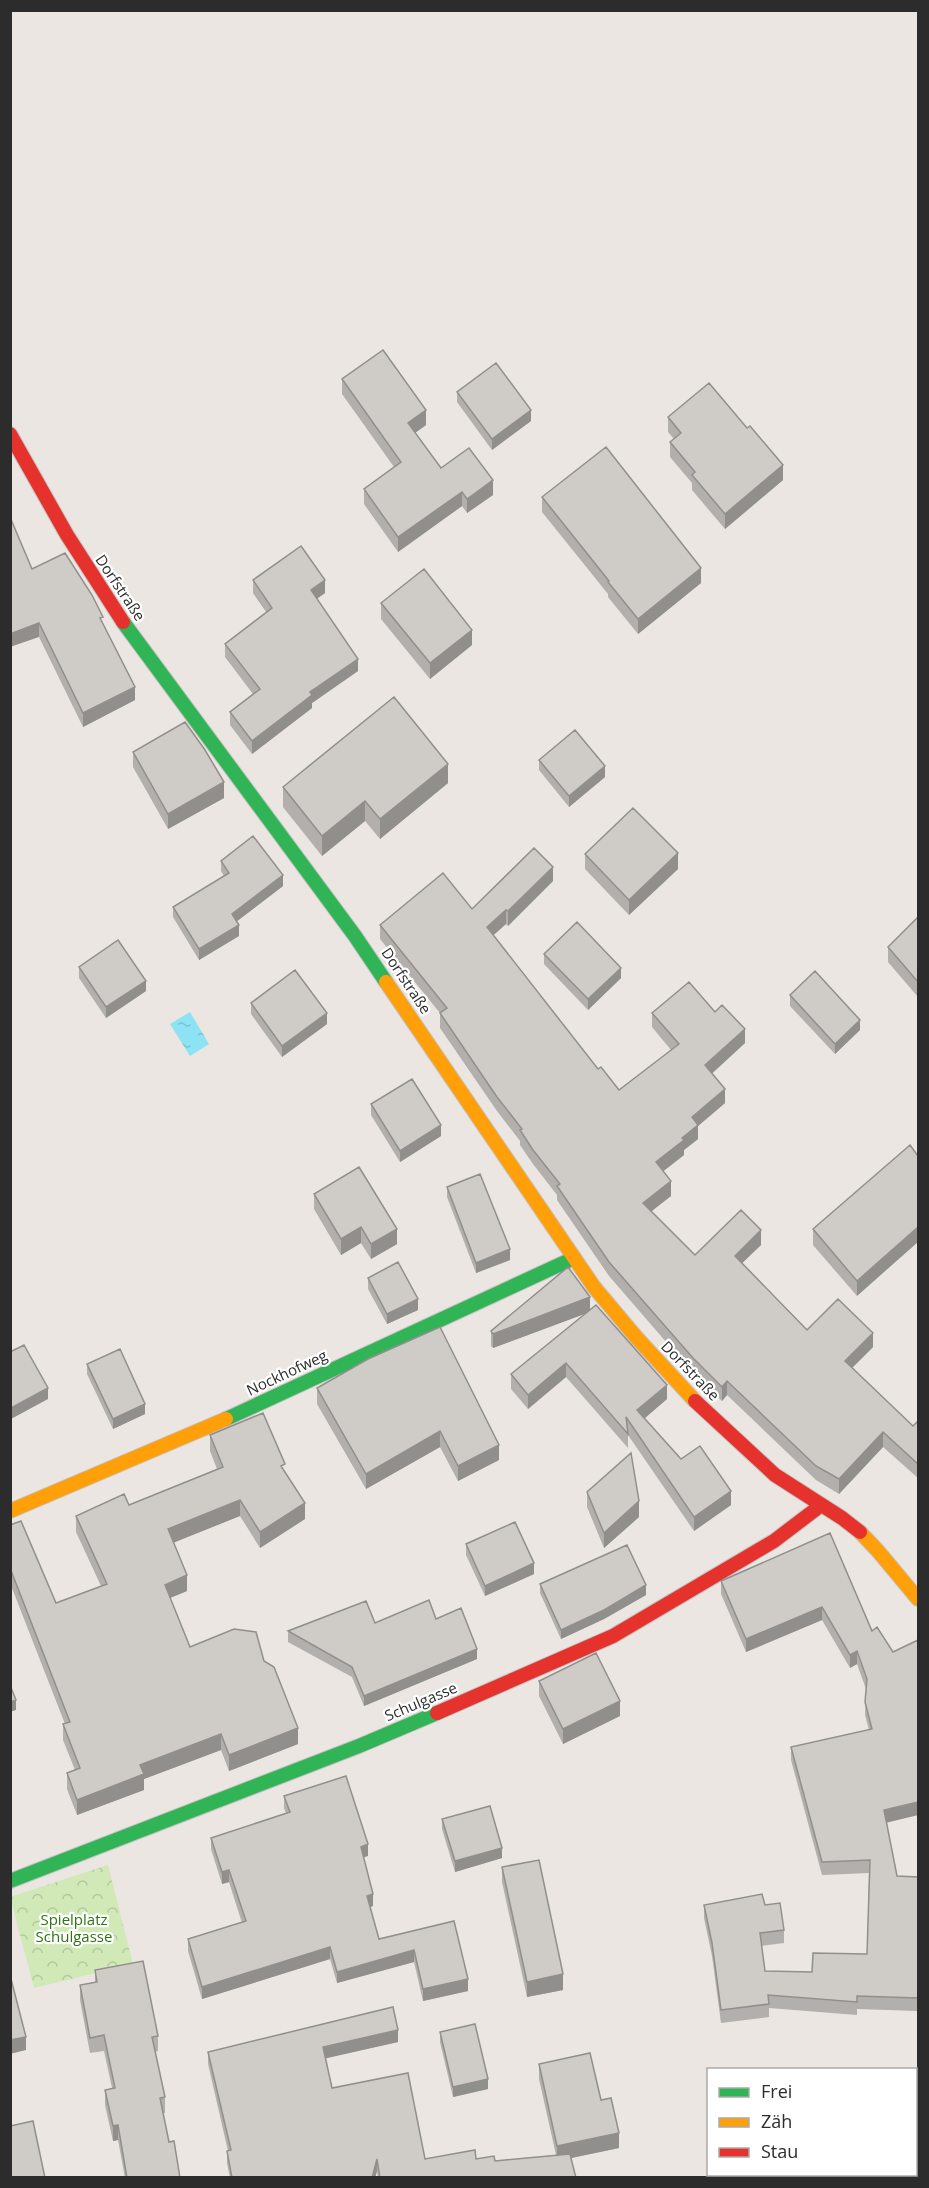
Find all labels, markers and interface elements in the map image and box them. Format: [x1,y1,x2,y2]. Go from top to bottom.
street label: Dorfstraße [91,550,150,624]
street label: Dorfstraße [377,943,436,1017]
street label: Dorfstraße [657,1336,724,1405]
street label: Nockhofweg [243,1345,330,1400]
street label: Schulgasse [381,1677,460,1725]
park label: Spielplatz Schulgasse [36,1909,112,1946]
legend [707,2068,917,2176]
text: Frei [761,2079,792,2103]
text: Zäh [761,2109,792,2133]
text: Stau [761,2139,798,2163]

